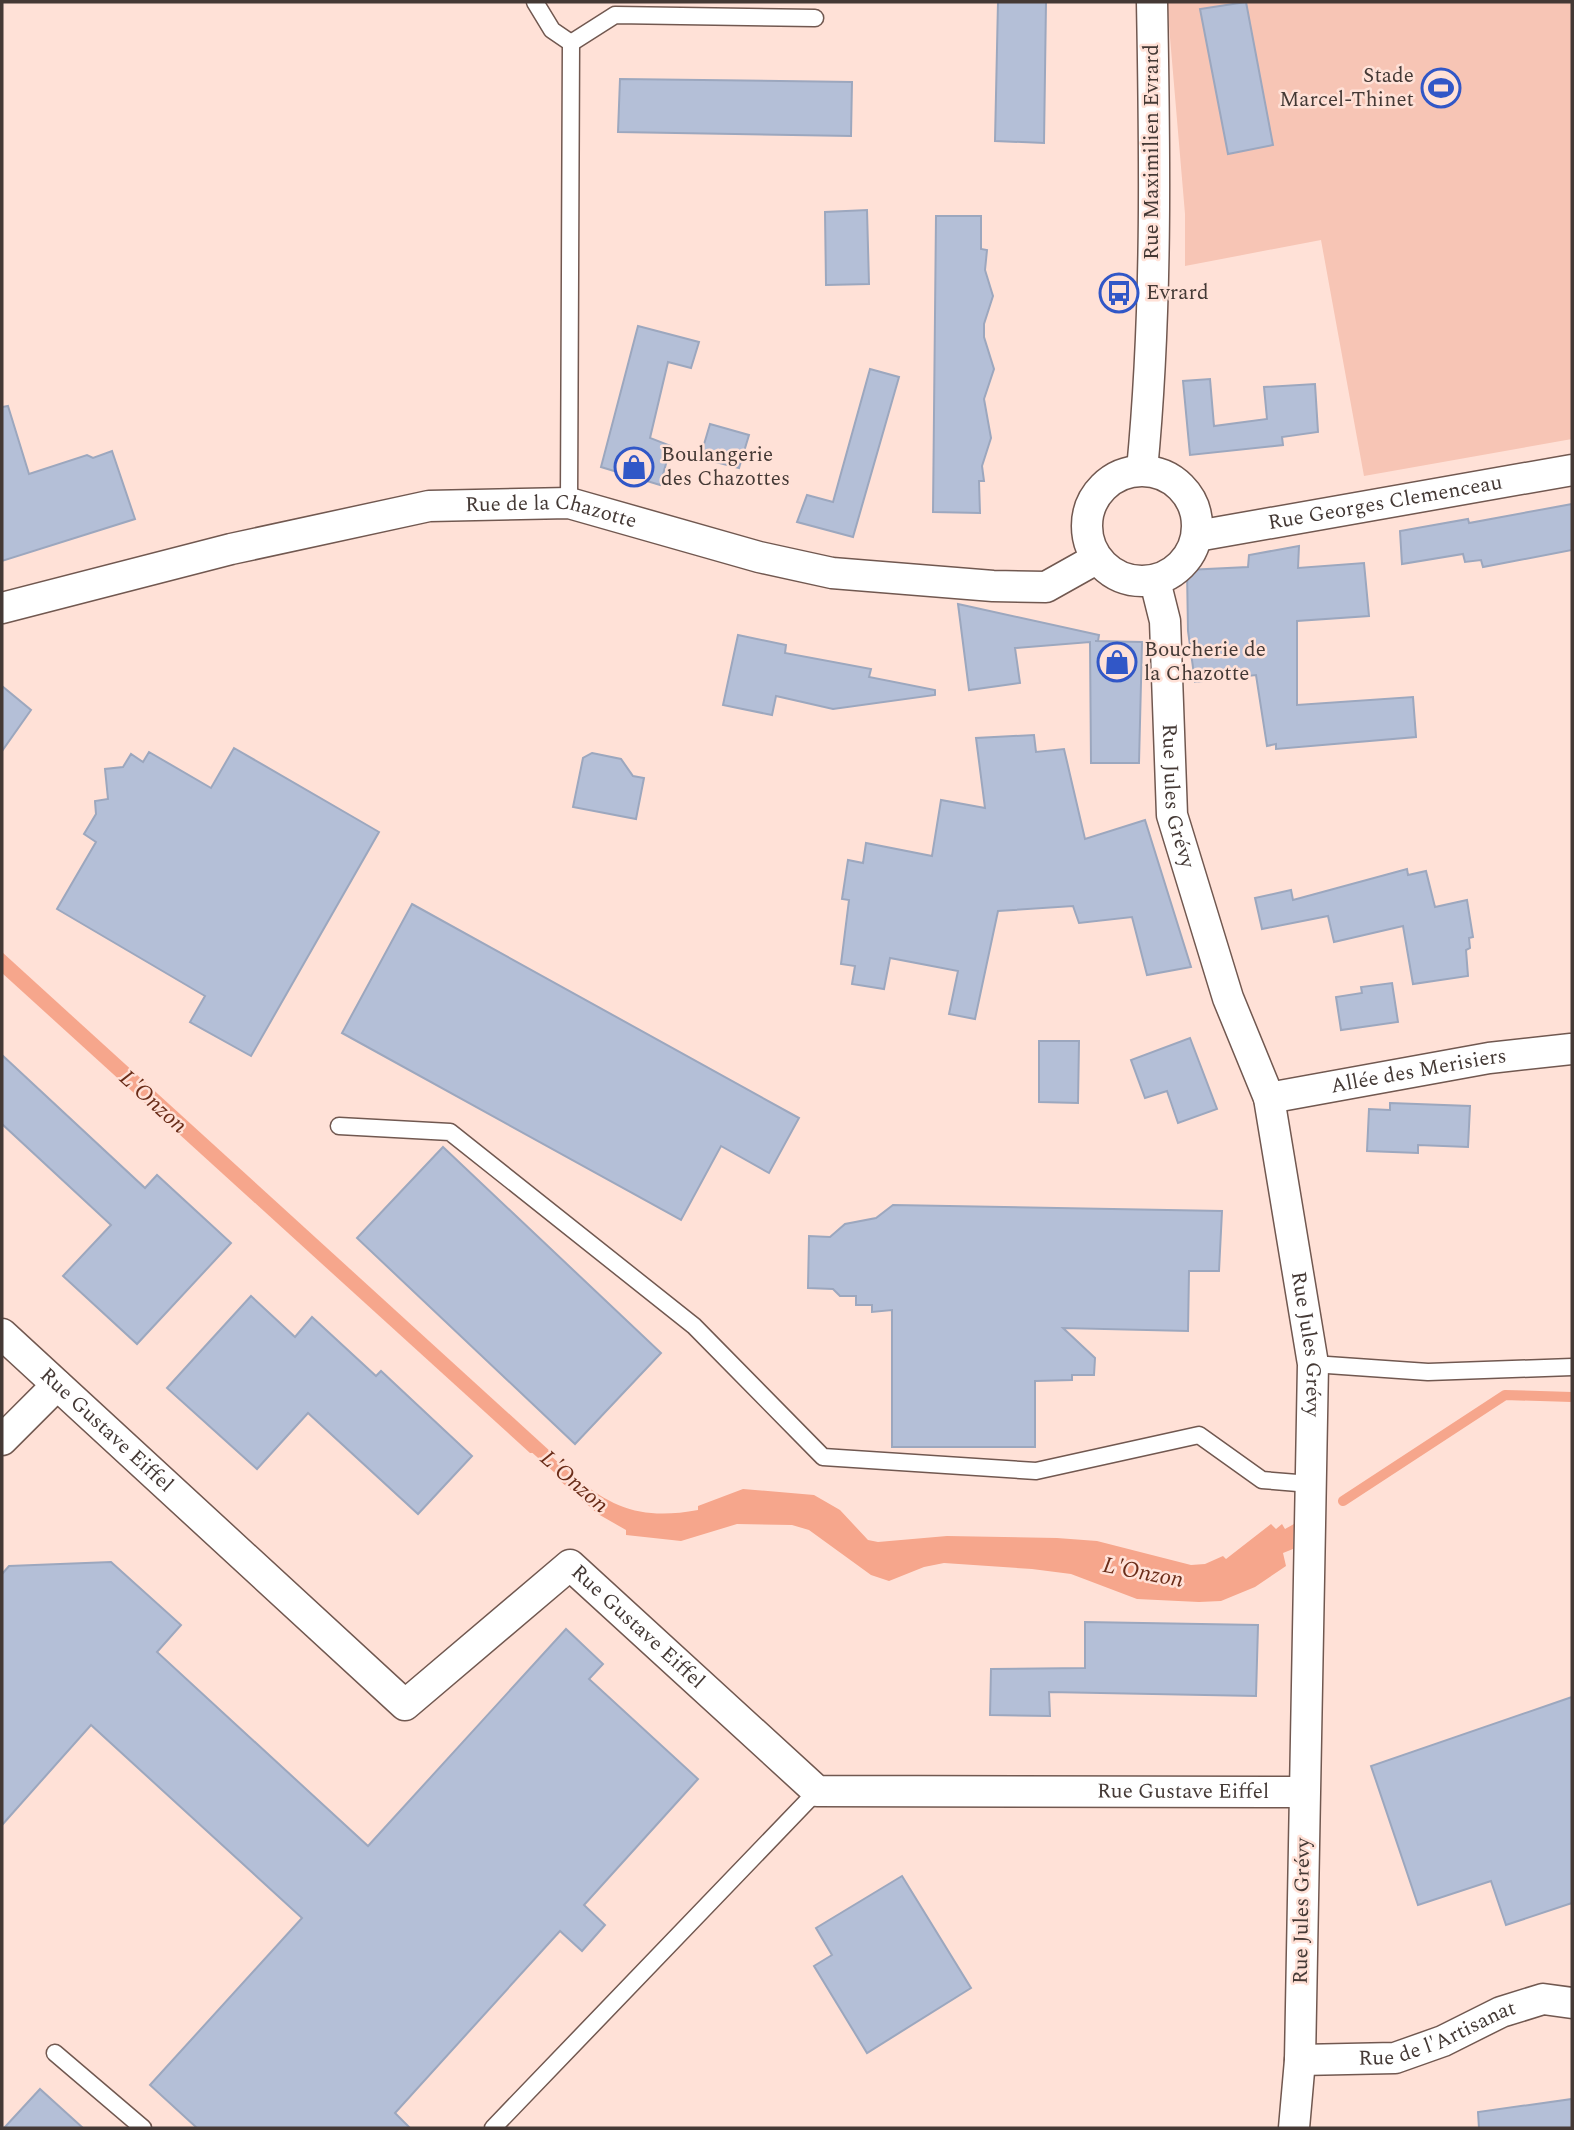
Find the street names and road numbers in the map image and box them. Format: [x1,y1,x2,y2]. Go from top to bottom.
street label: Rue Maximilien Evrard [1136,44,1168,260]
street label: Rue Georges Clemenceau [1265,467,1505,539]
street label: Rue de la Chazotte [465,487,640,537]
street label: Rue Jules Grévy [1153,723,1204,873]
street label: Allée des Merisiers [1328,1040,1508,1102]
street label: Rue Jules Grévy [1282,1269,1329,1418]
street label: Rue Gustave Eiffel [32,1360,181,1500]
street label: Rue Gustave Eiffel [563,1557,712,1697]
street label: Rue Gustave Eiffel [1097,1776,1269,1808]
street label: Rue Jules Grévy [1285,1837,1319,1984]
street label: Rue de l'Artisanat [1358,1992,1520,2075]

